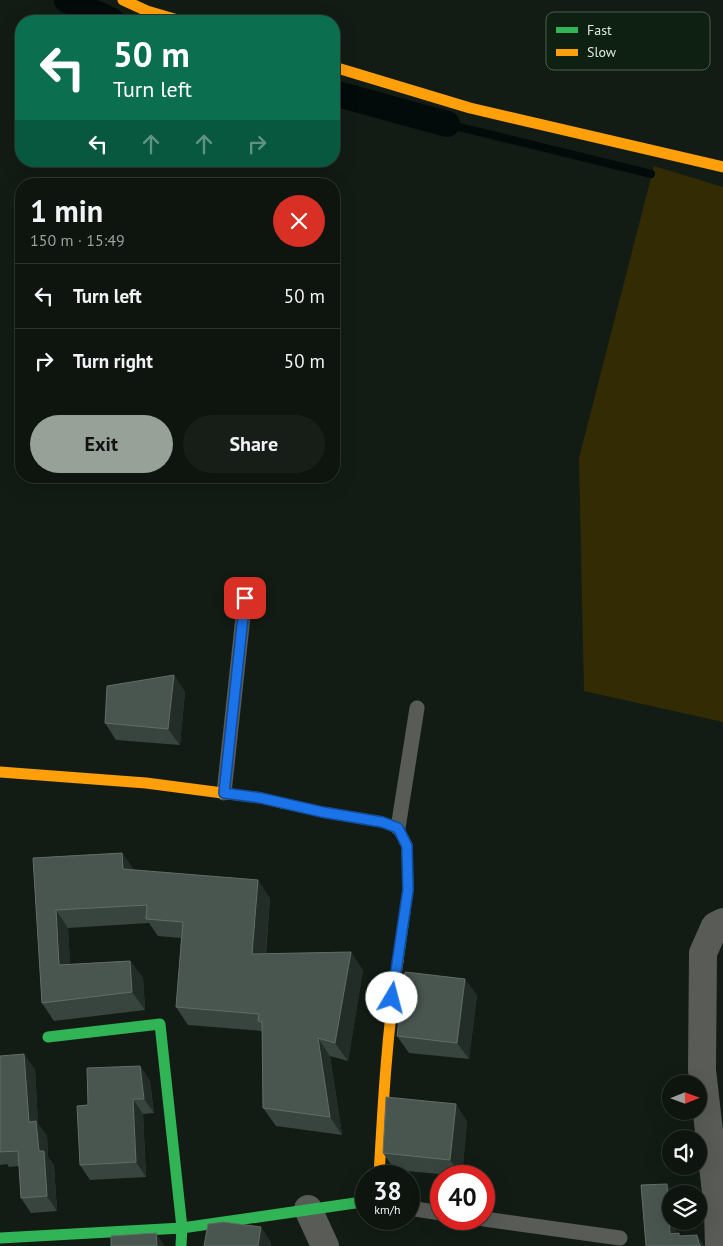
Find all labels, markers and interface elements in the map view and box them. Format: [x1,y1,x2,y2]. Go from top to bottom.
legend [546,12,710,70]
text: Fast [587,21,612,39]
text: 50 m [113,31,190,77]
icon: left [30,35,95,100]
text: Slow [587,43,617,61]
text: Turn left [113,75,192,103]
icon: left [84,130,112,158]
icon: ahead [137,130,165,158]
icon: ahead [190,130,218,158]
icon: right [243,130,271,158]
text: 1 min [30,191,103,230]
button: close [273,195,325,247]
text: 150 m · 15:49 [30,230,125,250]
icon: left [30,282,58,310]
text: Turn left [73,284,142,308]
text: 50 m [284,284,325,308]
icon: right [30,347,58,375]
text: Turn right [73,349,153,373]
text: 50 m [284,349,325,373]
button: Exit [30,415,173,473]
button: Share [183,415,325,473]
pin [224,577,266,619]
icon: arrive [231,584,259,612]
position arrow [365,971,417,1023]
north arrow [662,1075,708,1120]
map controls [662,1075,707,1230]
button: sound [662,1130,707,1175]
speed limit sign: 40 [430,1165,495,1230]
text: 38 [373,1175,402,1207]
button: layers [662,1185,707,1230]
text: km/h [374,1202,401,1217]

